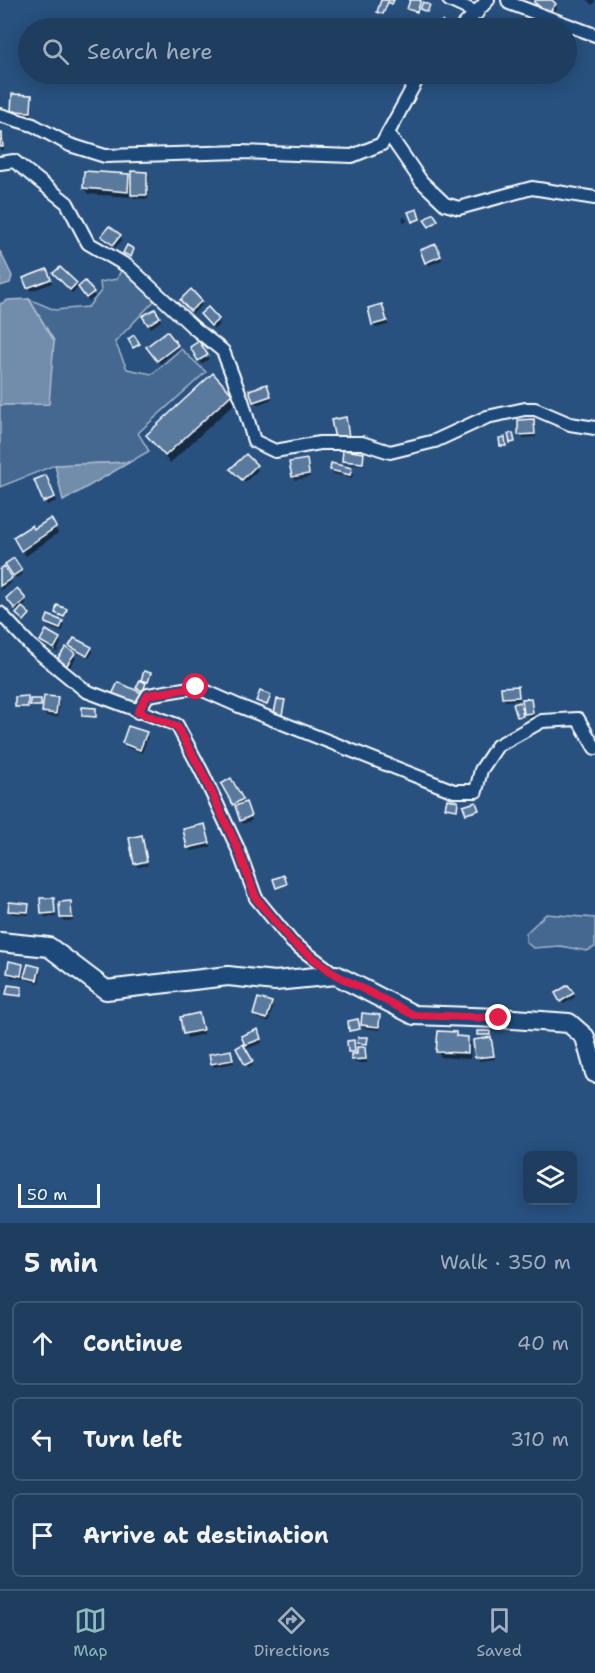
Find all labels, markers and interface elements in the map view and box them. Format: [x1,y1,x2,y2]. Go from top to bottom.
search box [18,18,577,84]
icon: search [39,35,72,68]
text: Search here [87,37,213,66]
route start [182,673,208,699]
route end [485,1004,511,1030]
map controls [523,1151,577,1205]
button: layers [523,1151,577,1205]
scale bar [18,1181,100,1208]
text: 50 m [27,1184,67,1205]
text: 5 min [24,1245,98,1280]
text: Walk · 350 m [440,1249,571,1275]
icon: ahead [26,1327,59,1360]
text: Continue [83,1329,183,1358]
text: 40 m [517,1330,569,1356]
icon: left [26,1423,59,1456]
text: Turn left [83,1425,182,1454]
text: 310 m [510,1426,569,1452]
icon: arrive [26,1519,59,1552]
text: Arrive at destination [83,1521,329,1550]
tab: Map [73,1604,107,1661]
tab: Directions [254,1604,330,1661]
tab: Saved [476,1604,522,1661]

